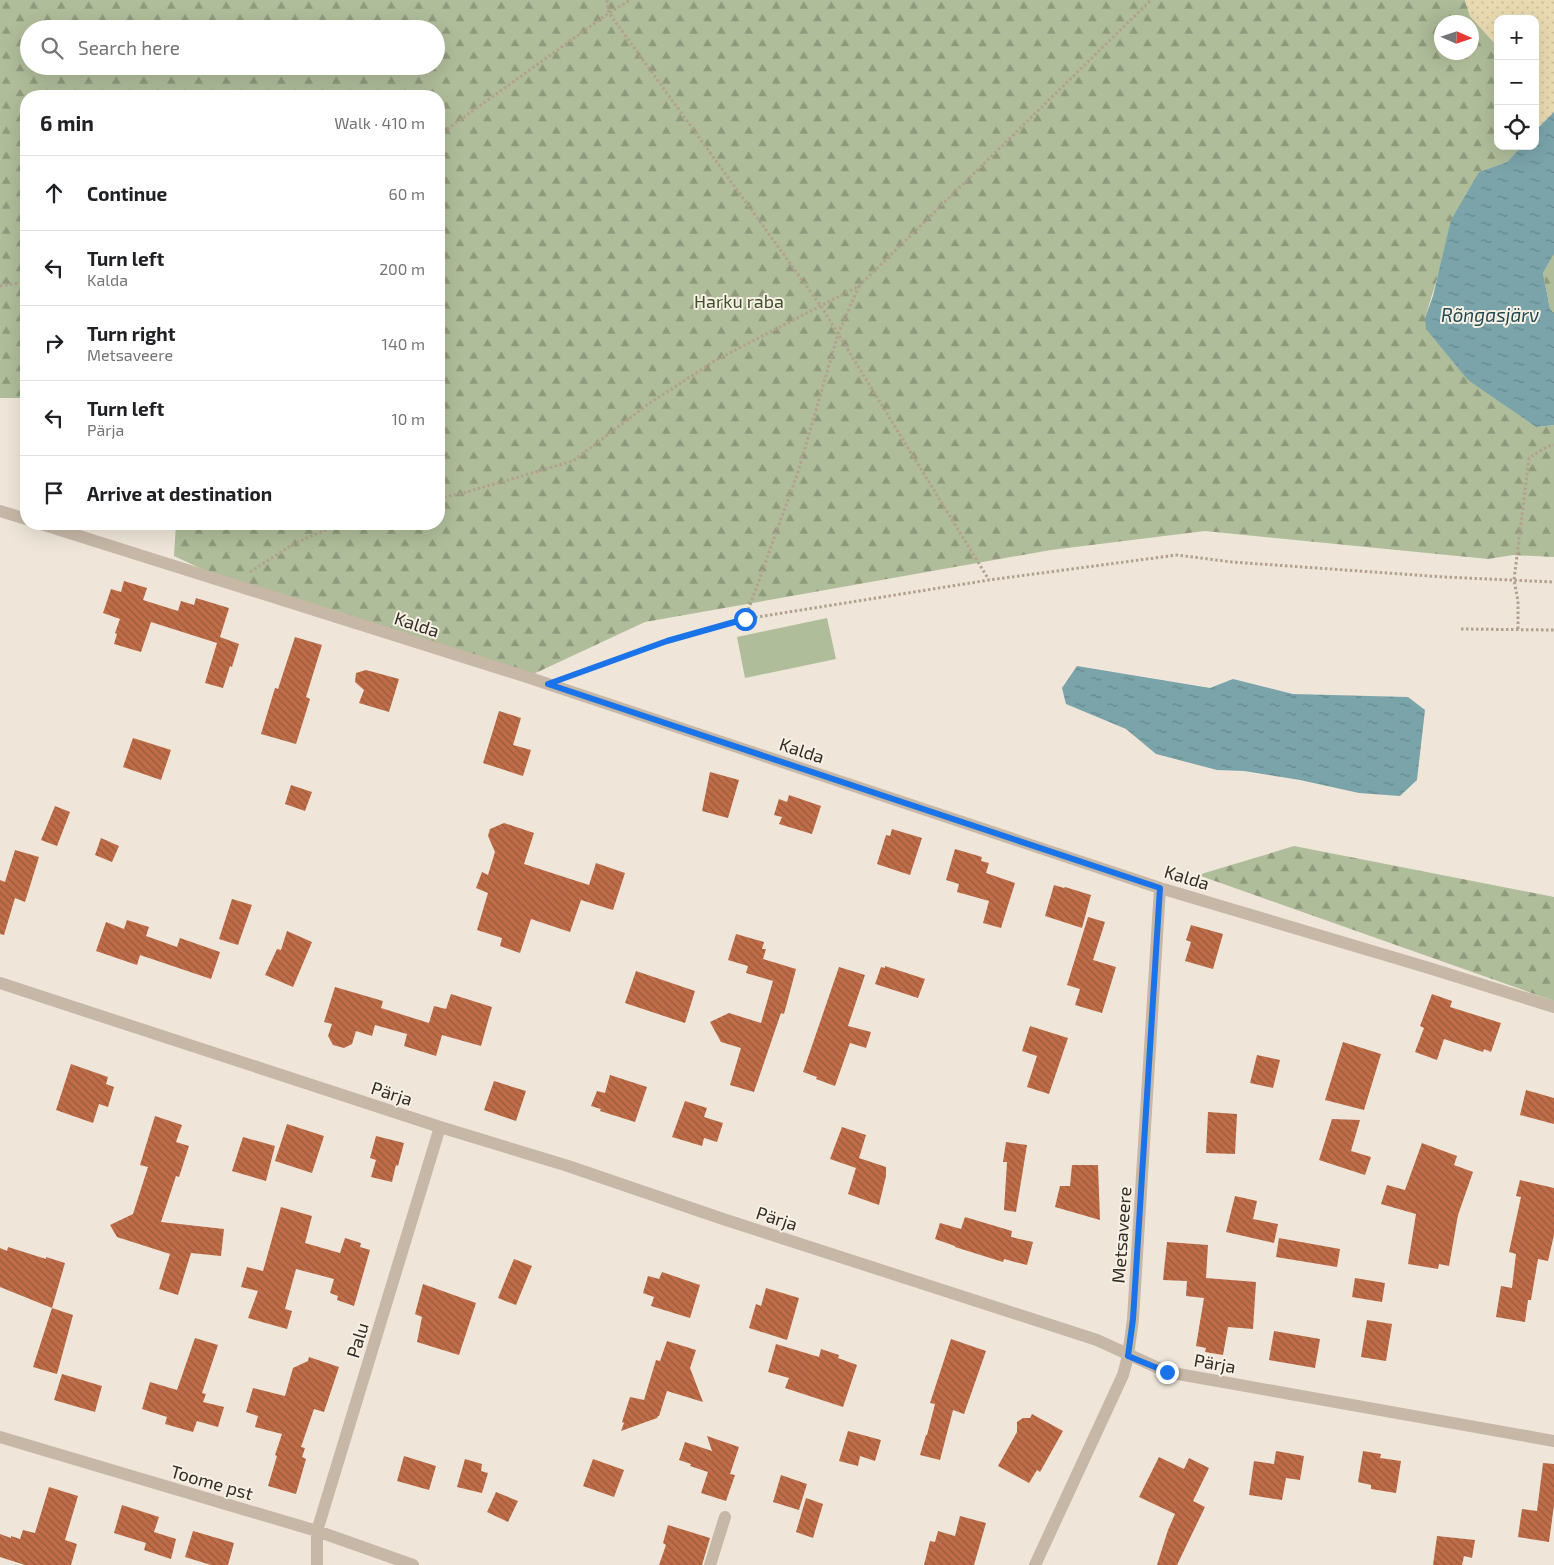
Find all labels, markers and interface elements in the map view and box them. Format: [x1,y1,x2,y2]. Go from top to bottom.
north arrow [1434,15,1479,60]
map controls [1494,15,1539,150]
button: + [1494,15,1539,60]
search box [20,20,445,75]
icon: search [38,34,66,62]
text: Search here [78,36,180,59]
button: − [1494,60,1539,105]
button: locate [1494,105,1539,150]
text: 6 min [40,110,94,135]
text: Walk · 410 m [334,113,425,132]
icon: ahead [40,179,68,207]
text: Continue [87,182,167,205]
text: 60 m [389,184,425,203]
text: Turn left [87,247,164,270]
icon: left [40,254,68,282]
text: 200 m [379,259,425,278]
text: Kalda [87,270,128,289]
park label: Harku raba [694,290,784,312]
water label: Rõngasjärv [1441,303,1539,326]
text: Turn right [87,322,175,345]
icon: right [40,329,68,357]
text: 140 m [382,334,425,353]
text: Metsaveere [87,345,173,364]
text: Turn left [87,397,164,420]
icon: left [40,404,68,432]
text: 10 m [391,409,425,428]
text: Pärja [87,420,124,439]
icon: arrive [40,479,68,507]
text: Arrive at destination [87,482,272,505]
street label: Kalda [392,606,442,642]
route start [734,608,757,631]
street label: Kalda [777,732,827,768]
street label: Kalda [1162,860,1212,894]
street label: Pärja [369,1076,415,1110]
street label: Metsaveere [1107,1186,1135,1284]
street label: Pärja [754,1201,800,1235]
street label: Palu [341,1320,373,1360]
street label: Pärja [1192,1349,1238,1377]
route end [1156,1361,1179,1384]
street label: Toome pst [168,1460,256,1504]

